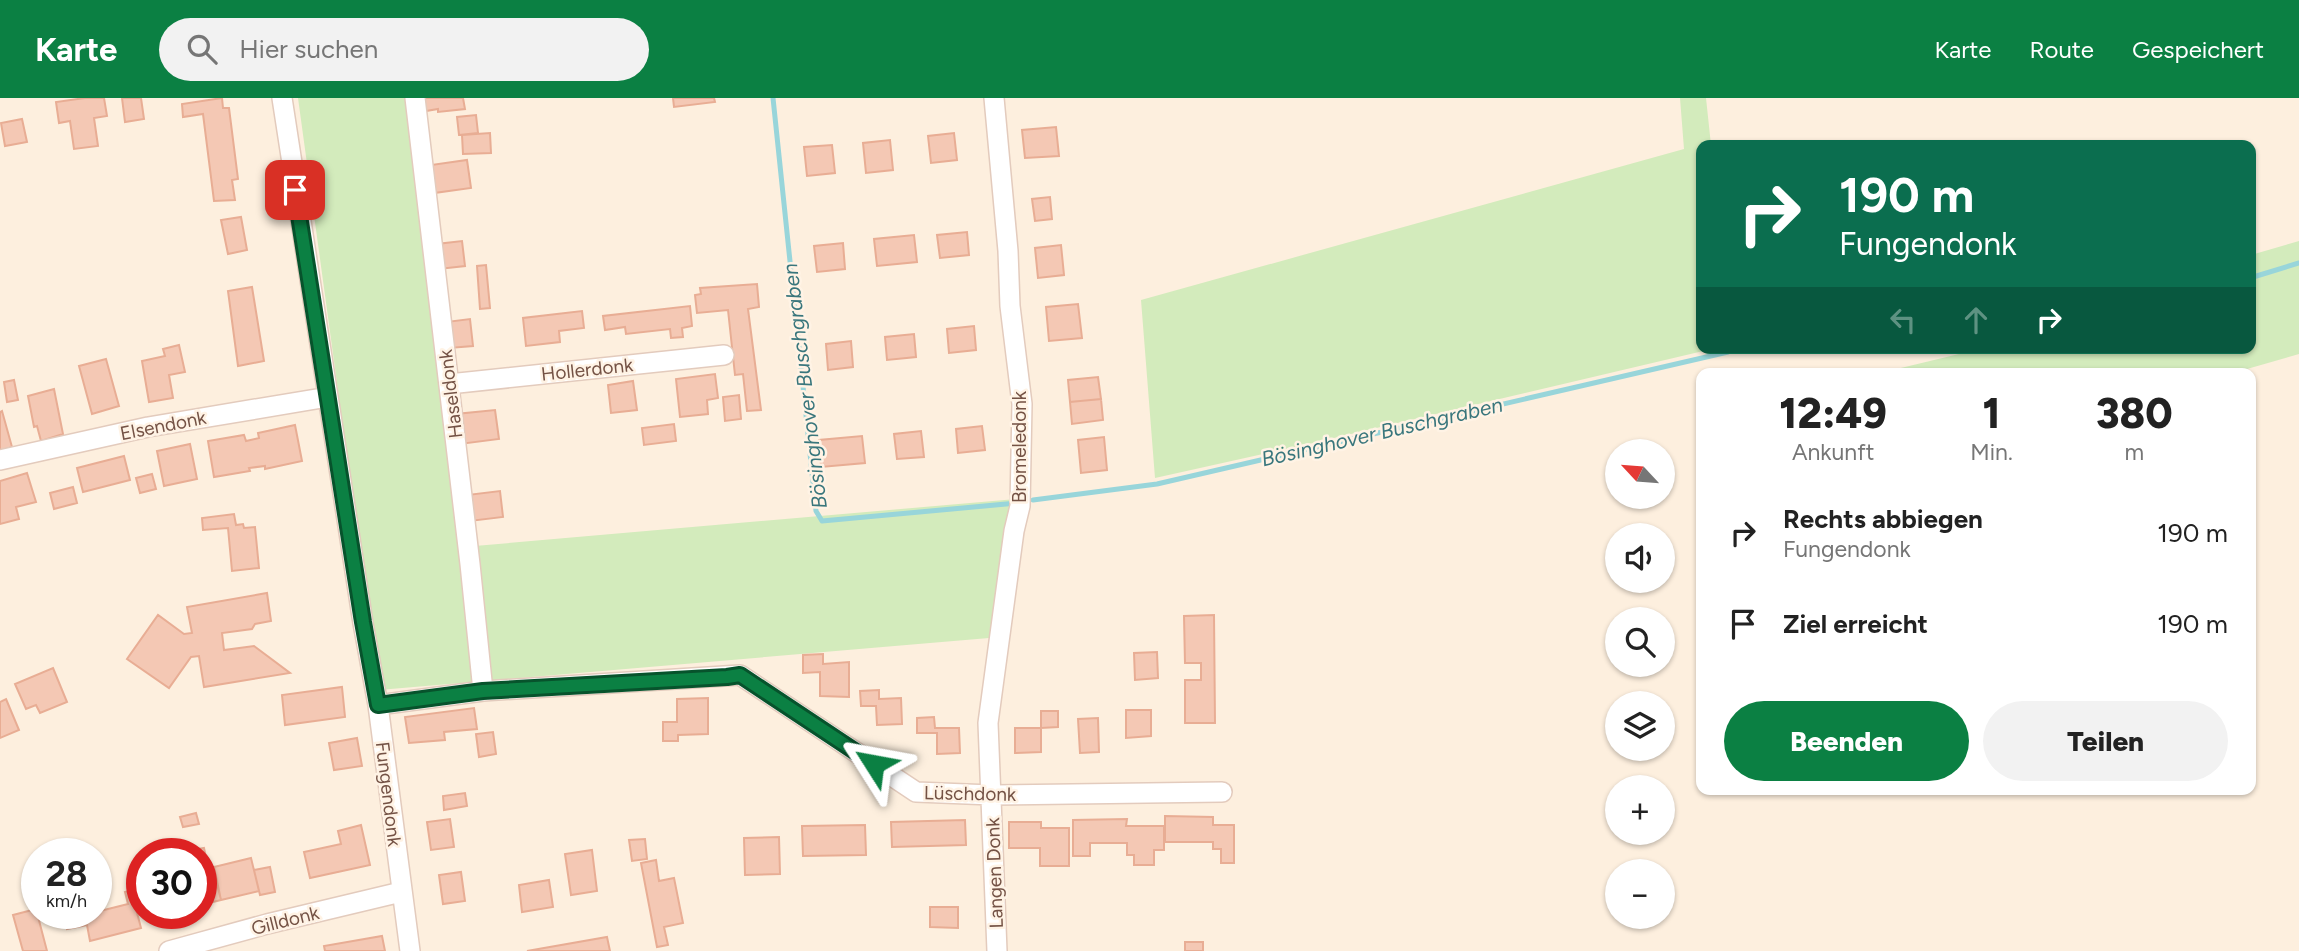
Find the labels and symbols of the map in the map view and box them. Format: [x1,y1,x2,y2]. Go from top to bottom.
pin [265,160,325,220]
water label: Bösinghover Buschgraben [777,262,832,510]
street label: Haseldonk [434,347,467,440]
street label: Hollerdonk [540,353,635,386]
street label: Bromeledonk [1008,390,1031,503]
water label: Bösinghover Buschgraben [1259,392,1505,471]
street label: Elsendonk [118,406,209,445]
north arrow [1605,439,1675,509]
position arrow [837,727,911,801]
street label: Fungendonk [371,740,406,849]
street label: Lüschdonk [924,781,1017,806]
street label: Langen Donk [981,816,1008,929]
speed limit sign: 30 [126,838,217,929]
street label: Gilldonk [249,901,322,940]

